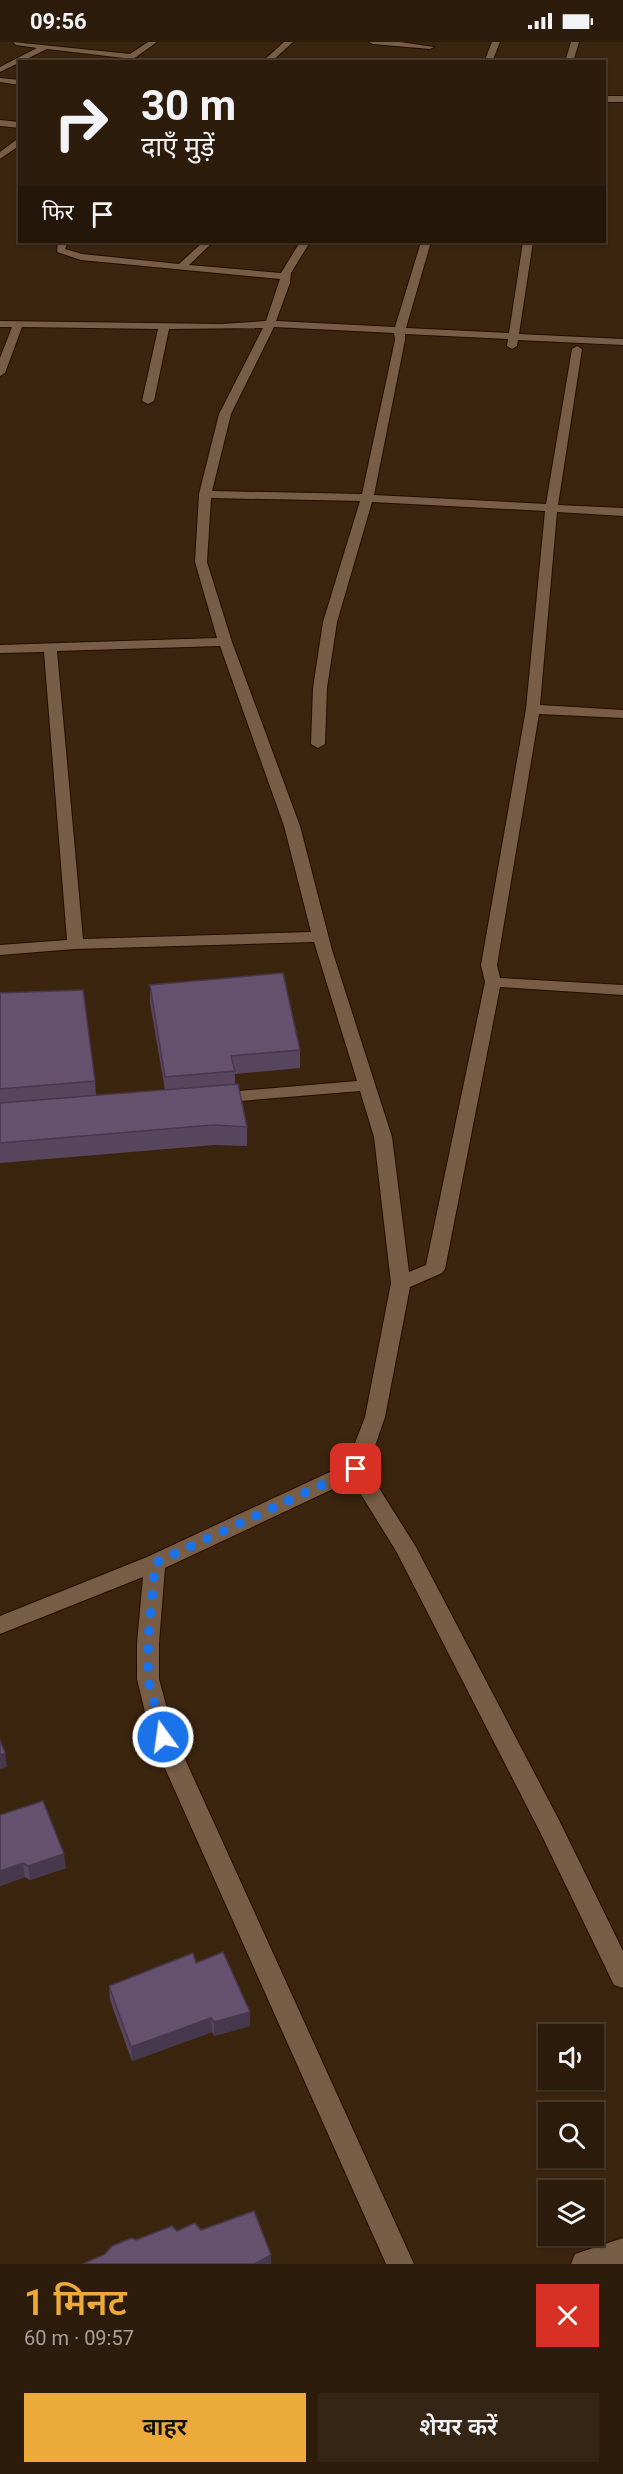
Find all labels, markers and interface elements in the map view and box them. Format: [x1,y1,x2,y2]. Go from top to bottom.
text: 09:56 [30,9,87,34]
text: 30 m [141,81,236,130]
icon: right [42,84,120,162]
text: दाएँ मुड़ें [141,131,215,163]
icon: arrive [86,198,119,231]
text: फिर [42,200,74,225]
pin [330,1443,381,1494]
icon: arrive [339,1452,372,1485]
position arrow [131,1705,195,1769]
map controls [538,2024,604,2246]
button: sound [538,2024,604,2090]
button: search [538,2102,604,2168]
button: layers [538,2180,604,2246]
text: 1 मिनट [24,2282,127,2324]
button: close [536,2284,599,2347]
text: 60 m · 09:57 [24,2326,134,2350]
button: बाहर [24,2393,306,2462]
button: शेयर करें [318,2393,599,2462]

